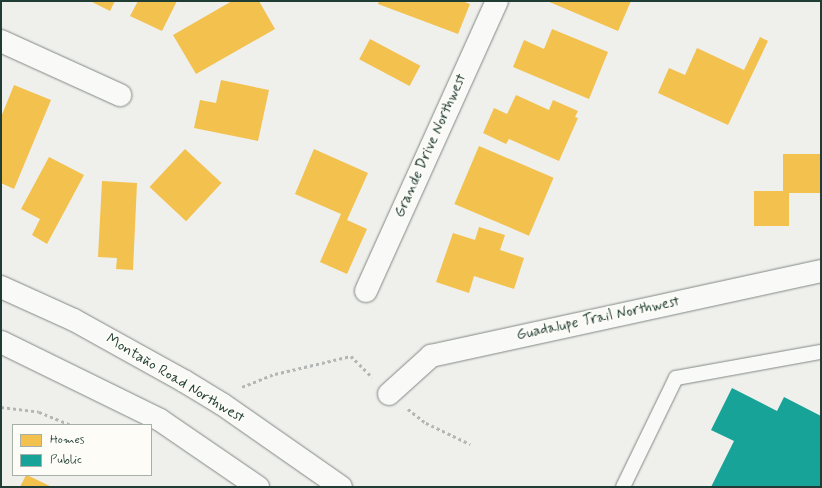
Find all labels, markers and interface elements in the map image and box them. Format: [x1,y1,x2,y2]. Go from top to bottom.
street label: Grande Drive Northwest [392,72,470,220]
street label: Guadalupe Trail Northwest [517,293,679,345]
street label: Montaño Road Northwest [103,331,247,427]
legend [12,424,152,476]
text: Homes [50,432,85,448]
text: Public [50,452,82,468]

